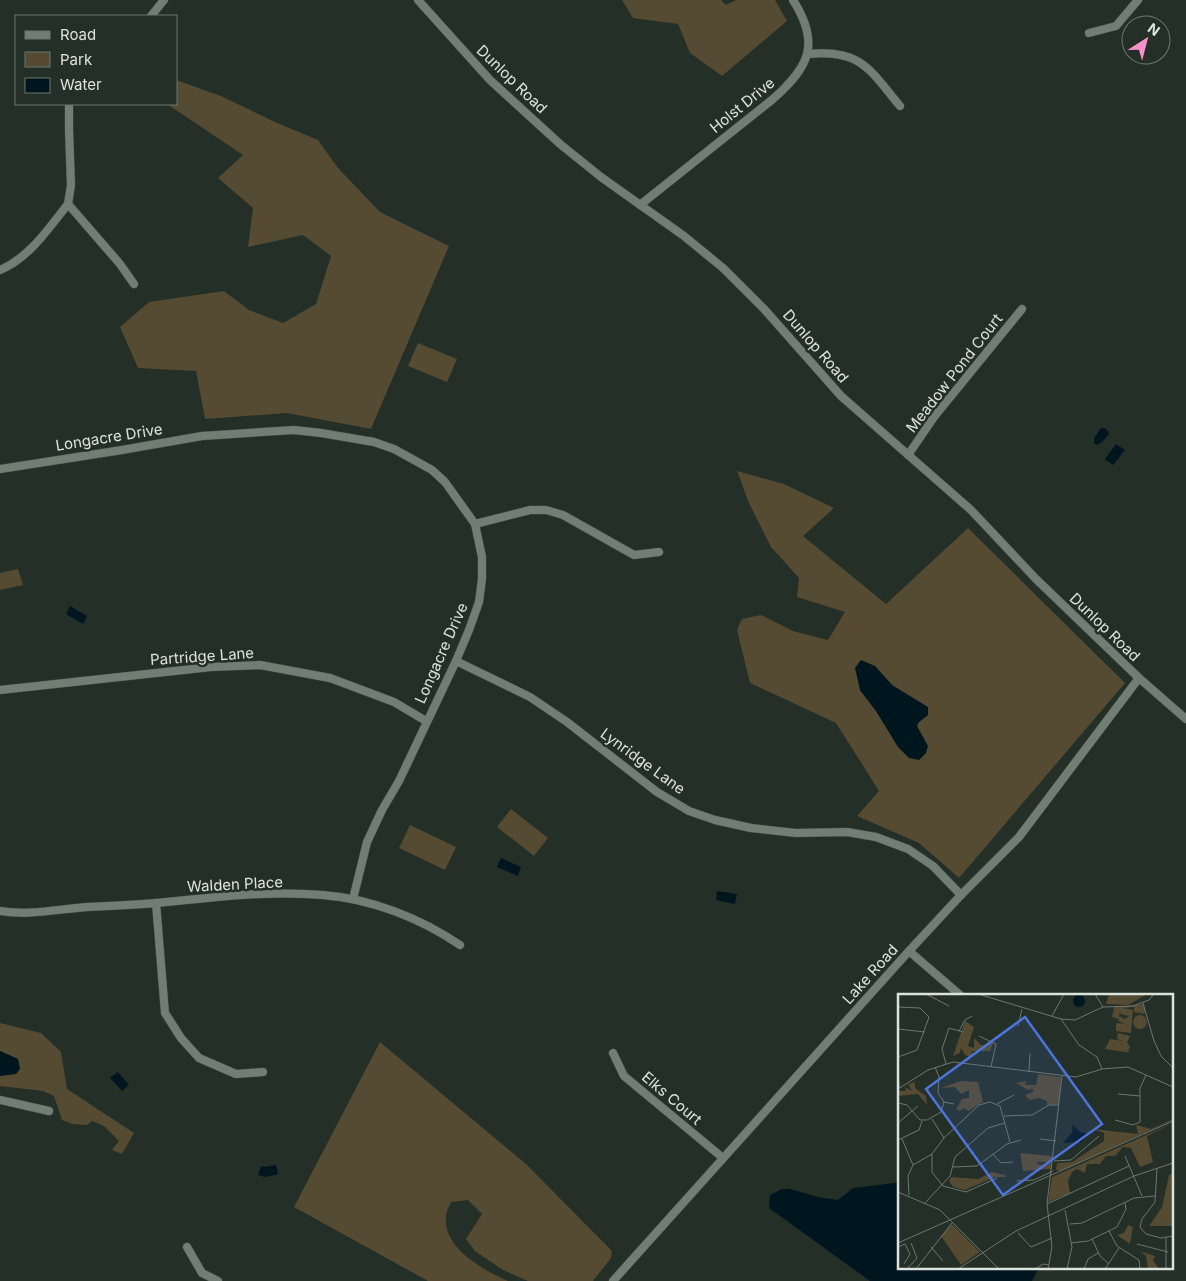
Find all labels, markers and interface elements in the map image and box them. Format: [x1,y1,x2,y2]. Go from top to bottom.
legend [15,15,178,105]
north arrow [1121,15,1171,65]
text: N [1145,19,1163,39]
text: Road [60,25,96,44]
street label: Dunlop Road [473,41,551,117]
text: Park [60,50,93,69]
street label: Holst Drive [706,73,778,137]
text: Water [60,75,102,94]
street label: Dunlop Road [779,306,853,386]
street label: Meadow Pond Court [902,310,1006,436]
street label: Longacre Drive [54,419,164,455]
street label: Dunlop Road [1066,589,1144,665]
street label: Longacre Drive [410,600,472,706]
street label: Partridge Lane [149,643,255,669]
street label: Lynridge Lane [597,724,689,798]
street label: Walden Place [187,872,283,896]
street label: Lake Road [838,940,902,1008]
inset map [898,994,1174,1268]
street label: Elks Court [638,1067,706,1129]

